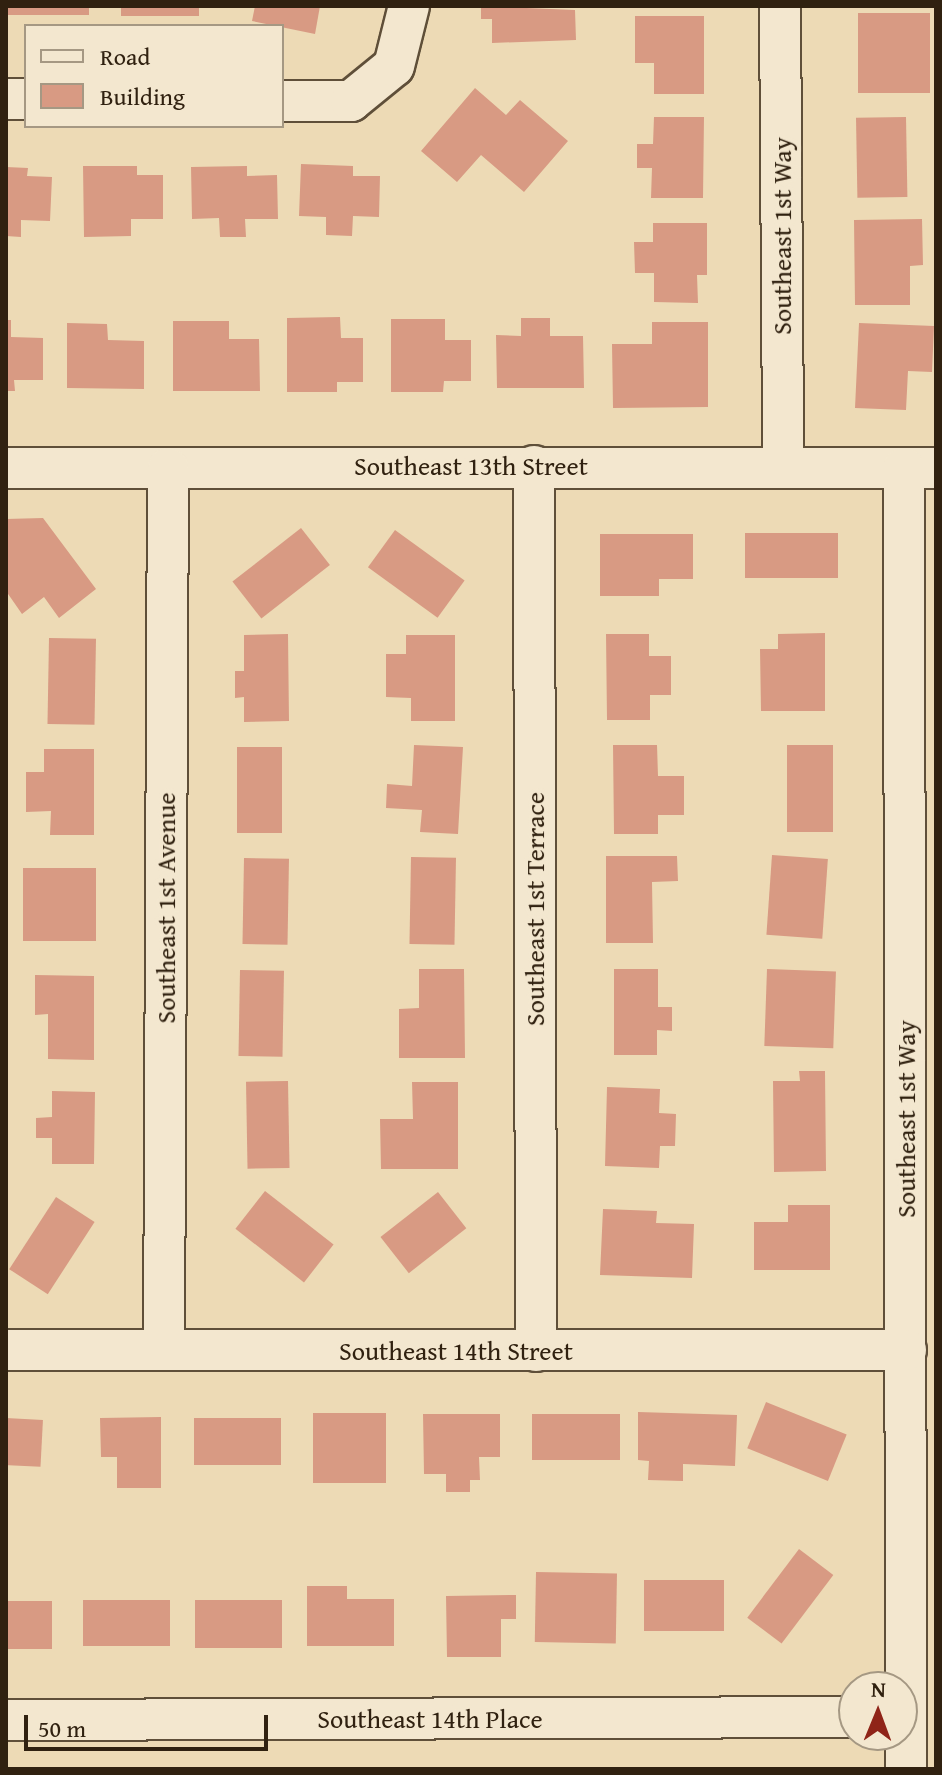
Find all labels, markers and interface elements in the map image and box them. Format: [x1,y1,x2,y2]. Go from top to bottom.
legend [24,24,284,128]
text: Road [100,39,150,74]
text: Building [100,79,185,114]
street label: Southeast 1st Way [766,137,798,335]
street label: Southeast 13th Street [354,450,588,482]
street label: Southeast 1st Avenue [150,792,182,1024]
street label: Southeast 1st Terrace [519,792,551,1026]
street label: Southeast 1st Way [890,1020,922,1218]
street label: Southeast 14th Street [339,1335,573,1367]
north arrow [838,1671,918,1751]
text: N [871,1673,886,1705]
scale bar [28,1699,272,1749]
street label: Southeast 14th Place [317,1703,543,1735]
text: 50 m [38,1711,86,1746]

